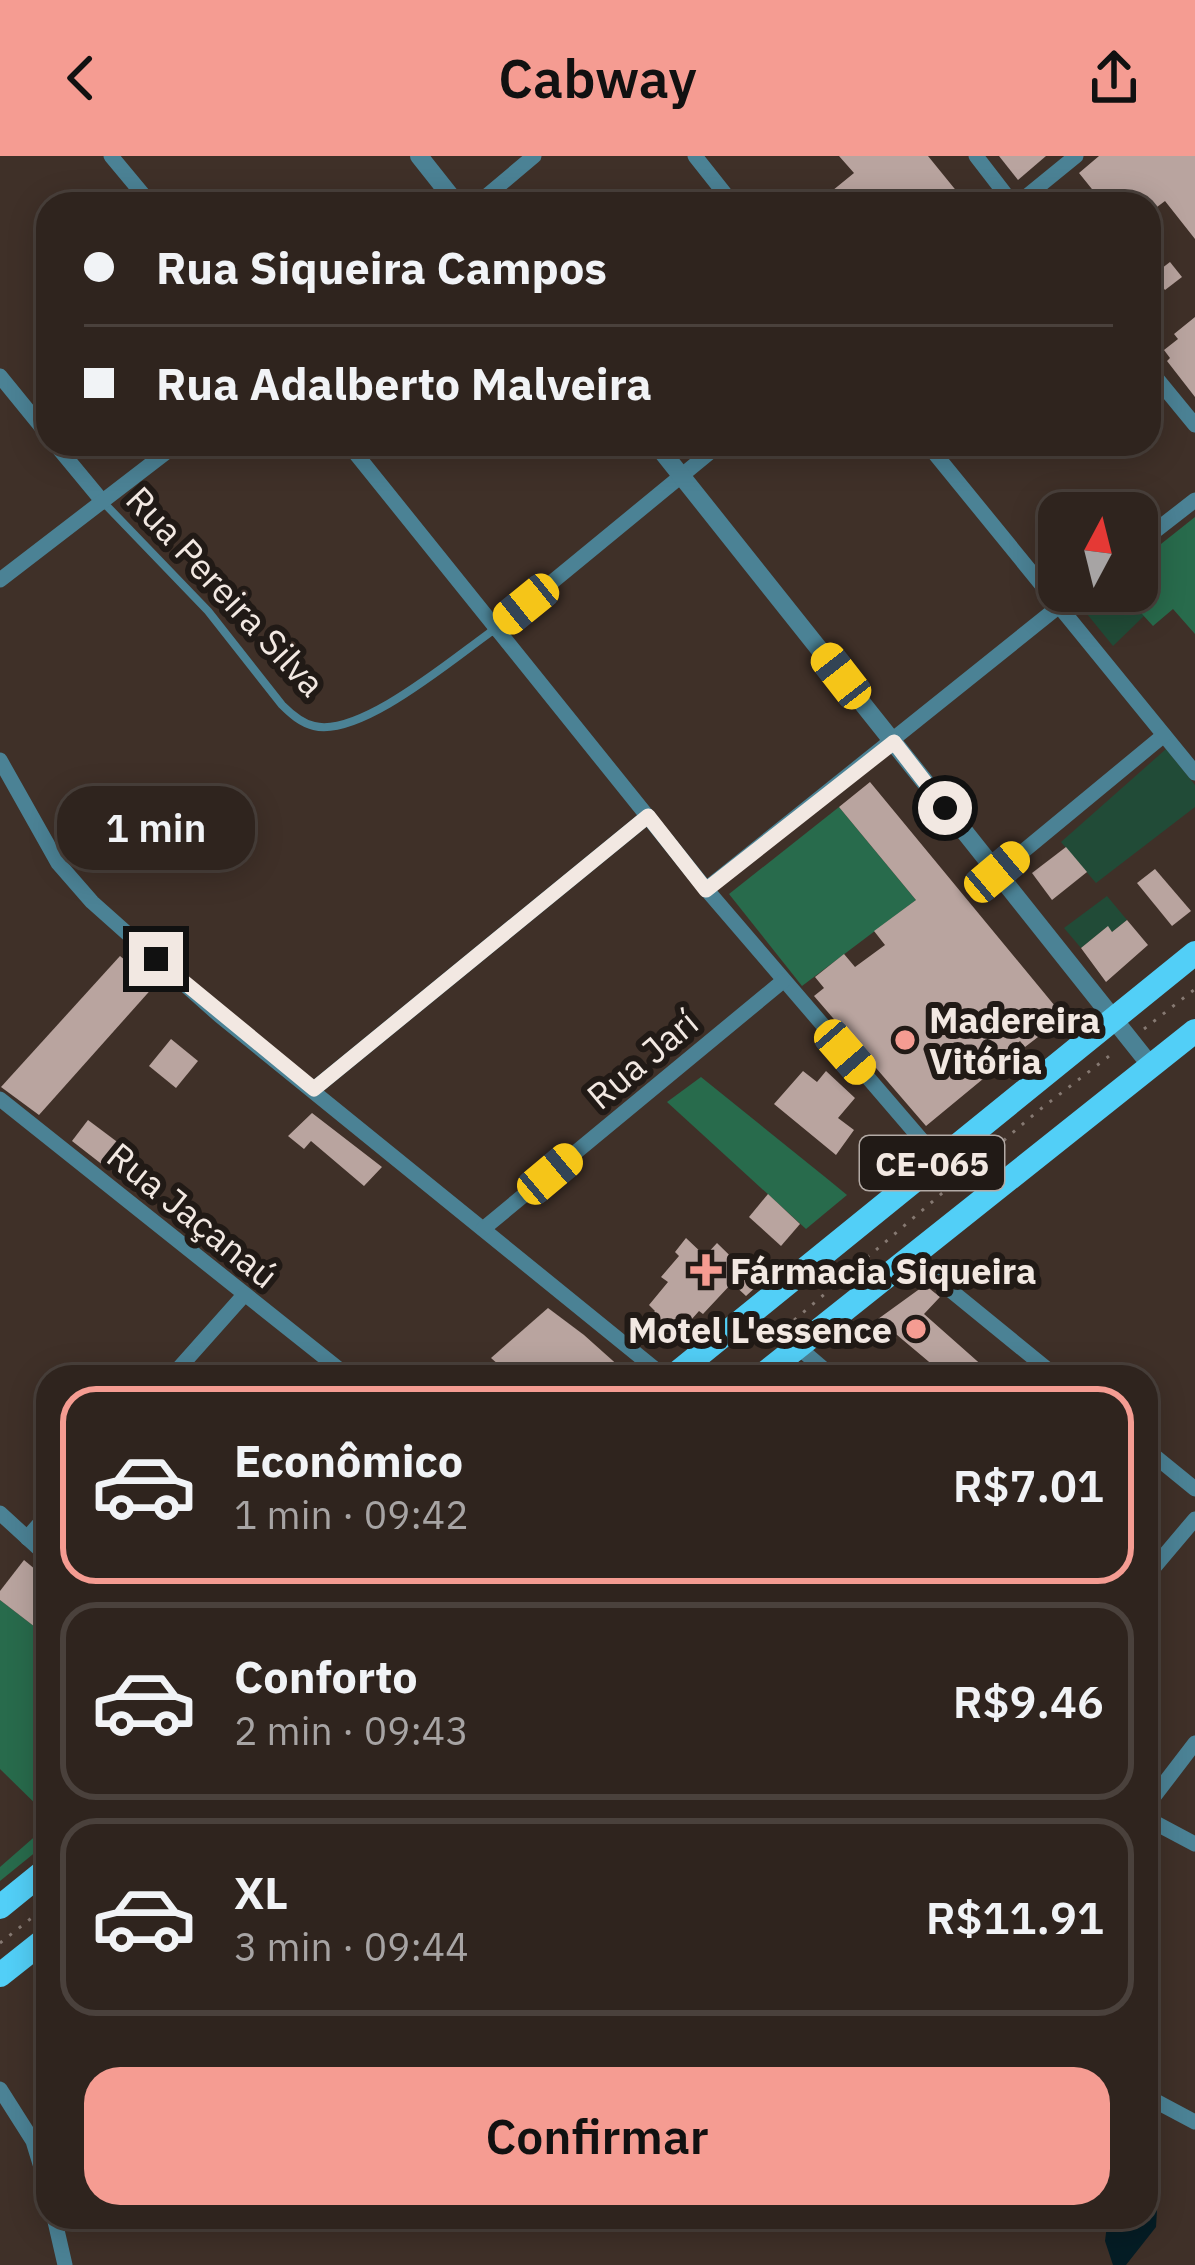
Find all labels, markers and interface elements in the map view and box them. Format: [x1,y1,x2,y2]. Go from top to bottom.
text: Cabway [498,43,697,113]
icon: back [48,45,114,111]
icon: share [1081,45,1147,111]
text: Rua Siqueira Campos [156,238,607,296]
text: Rua Adalberto Malveira [156,354,652,412]
street label: Rua Pereira Silva [117,476,335,706]
north arrow [1038,492,1158,612]
map controls [1038,492,1158,612]
car [487,567,565,641]
car [805,637,877,715]
route start [918,781,972,835]
callout: 1 min [57,785,255,869]
text: 1 min [106,802,206,853]
car [958,835,1036,909]
route end [129,932,183,986]
place label: Madereira Vitória [929,996,1101,1084]
street label: Rua Jarí [577,999,707,1119]
car [808,1013,882,1091]
marker: Madereira Vitória [892,1027,918,1053]
street label: Rua Jaçanaú [98,1132,288,1298]
road number: CE-065 [860,1136,1004,1190]
car [511,1137,589,1211]
place label: Fármacia Siqueira [730,1247,1036,1294]
marker: Fármacia Siqueira [693,1257,719,1283]
place label: Motel L'essence [628,1306,892,1353]
marker: Motel L'essence [903,1316,929,1342]
icon: car [90,1431,198,1539]
text: Econômico [234,1431,463,1489]
text: R$7.01 [953,1456,1104,1514]
text: 1 min · 09:42 [234,1489,469,1540]
icon: car [90,1647,198,1755]
text: Conforto [234,1647,418,1705]
text: R$9.46 [953,1672,1104,1730]
text: 2 min · 09:43 [234,1705,469,1756]
icon: car [90,1863,198,1971]
text: XL [234,1863,288,1921]
text: R$11.91 [926,1888,1104,1946]
text: 3 min · 09:44 [234,1921,469,1972]
button: Confirmar [84,2067,1110,2205]

